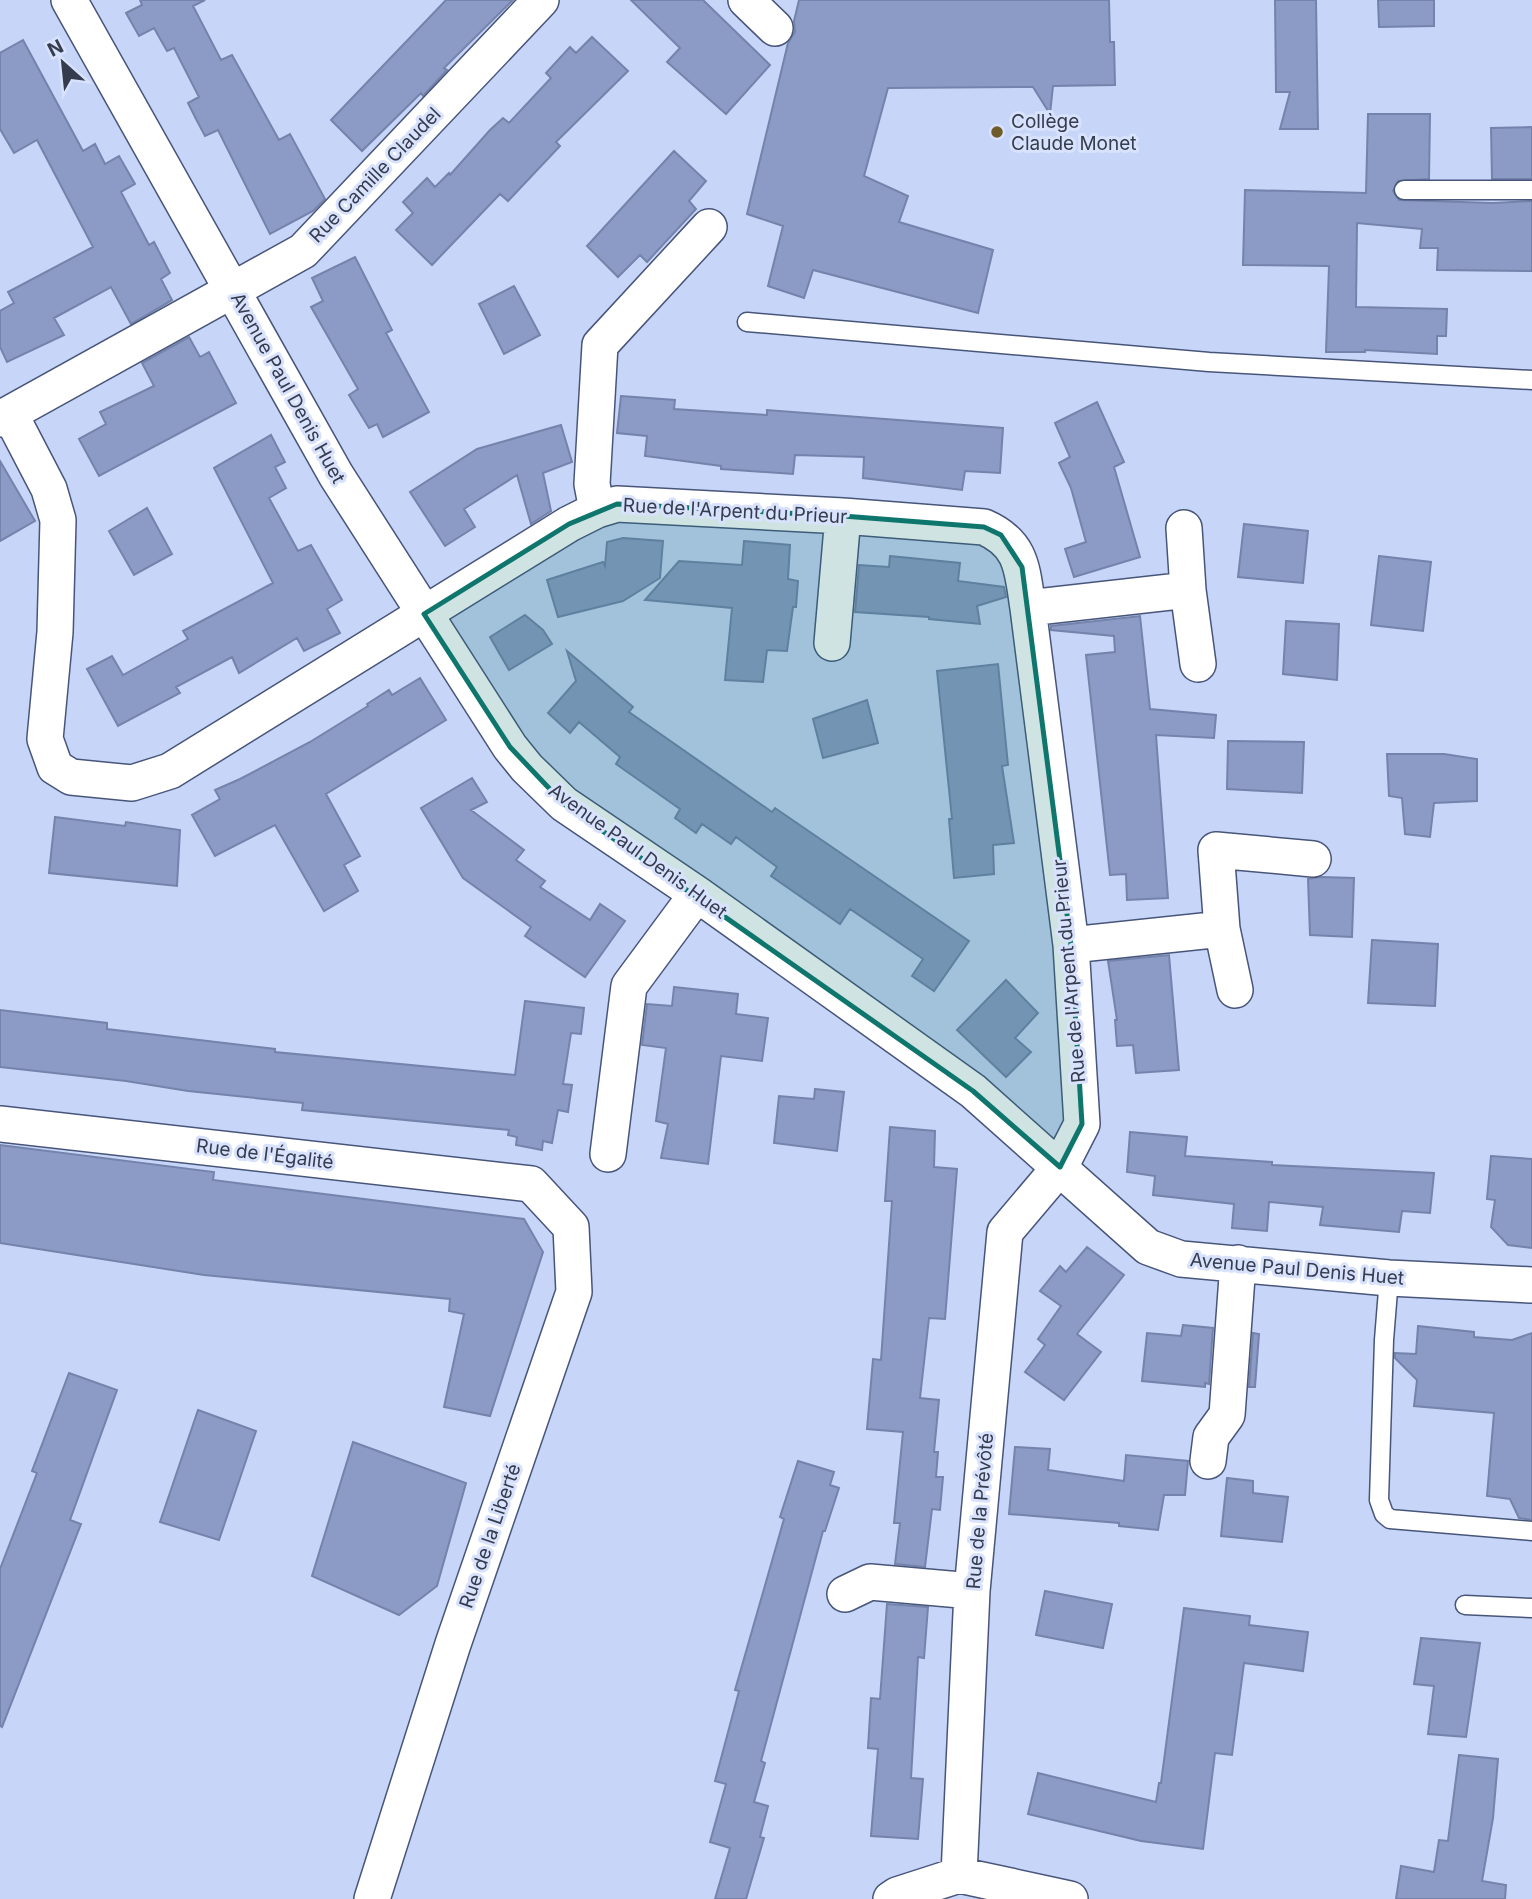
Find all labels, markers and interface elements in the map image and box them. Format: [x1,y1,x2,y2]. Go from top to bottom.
north arrow [28,28,98,98]
text: N [44,35,67,62]
street label: Rue Camille Claudel [305,103,445,247]
place label: Collège Claude Monet [1011,110,1137,155]
marker: Collège Claude Monet [989,124,1005,140]
street label: Avenue Paul Denis Huet [226,289,350,487]
street label: Rue de l'Arpent du Prieur [622,494,848,528]
street label: Avenue Paul Denis Huet [544,779,732,923]
street label: Rue de l'Arpent du Prieur [1048,858,1090,1084]
street label: Rue de l'Égalité [195,1133,335,1174]
street label: Avenue Paul Denis Huet [1189,1248,1405,1290]
street label: Rue de la Prévôté [962,1432,998,1590]
street label: Rue de la Liberté [455,1461,525,1611]

